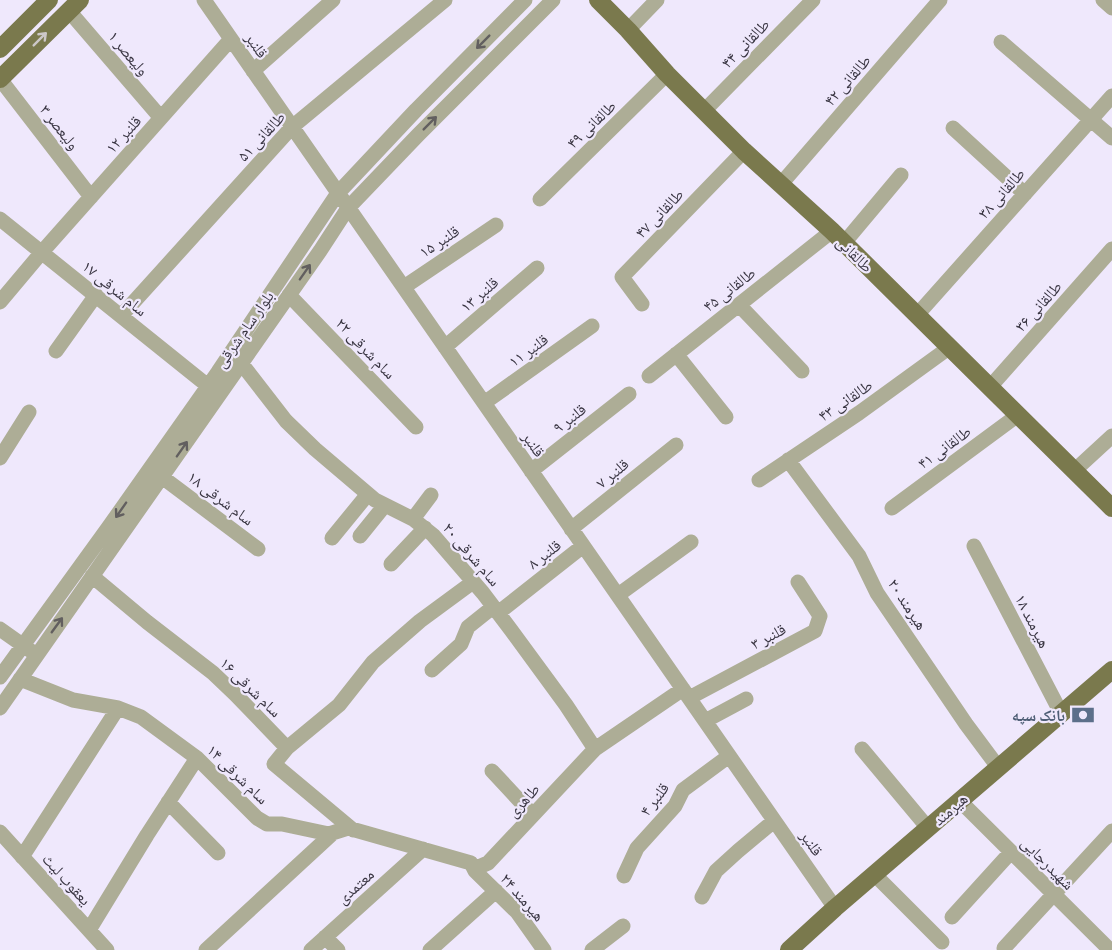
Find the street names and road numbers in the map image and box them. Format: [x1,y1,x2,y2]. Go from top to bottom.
street label: طالقانی ۴۴ [716,13,774,73]
street label: ولیعصر ۱ [104,26,154,80]
street label: قلنبر [240,27,274,62]
street label: طالقانی ۴۲ [819,50,875,110]
street label: طالقانی ۴۹ [561,95,621,153]
street label: ولیعصر ۳ [35,100,85,154]
street label: طالقانی ۵۱ [232,106,290,166]
street label: قلنبر ۱۲ [100,110,146,158]
street label: طالقانی ۳۸ [972,163,1030,223]
street label: طالقانی ۴۷ [630,183,688,243]
street label: قلنبر ۱۵ [415,220,463,262]
street label: طالقانی [832,231,878,277]
street label: سام شرقی ۱۷ [78,255,152,321]
street label: طالقانی ۴۵ [698,261,760,317]
street label: قلنبر ۱۳ [455,271,503,317]
street label: طالقانی ۳۶ [1009,276,1067,336]
street label: بلوار سام شرقی [209,286,279,372]
street label: سام شرقی ۲۲ [331,312,401,384]
street label: قلنبر ۱۱ [504,328,552,372]
street label: طالقانی ۴۳ [813,374,877,426]
street label: قلنبر ۹ [548,398,590,438]
street label: طالقانی ۴۱ [913,420,975,474]
street label: قلنبر [517,426,551,461]
street label: قلنبر ۷ [591,453,633,493]
street label: سام شرقی ۱۸ [183,466,259,530]
street label: سام شرقی ۲۰ [438,517,506,591]
street label: قلنبر ۸ [523,534,565,574]
street label: هیرمند ۲۰ [883,574,933,634]
street label: هیرمند ۱۸ [1010,590,1056,652]
street label: قلنبر ۳ [747,618,789,654]
street label: سام شرقی ۱۶ [215,652,287,722]
street label: سام شرقی ۱۴ [202,739,274,809]
street label: طاهری [502,778,544,822]
street label: قلنبر ۴ [634,778,674,820]
street label: هیرمند [928,788,972,830]
street label: قلنبر [795,825,829,860]
street label: شهیدرجایی [1017,832,1079,894]
street label: یعقوب لیث [38,848,96,910]
street label: معتمدی [331,863,379,909]
street label: هیرمند ۲۴ [496,868,550,926]

